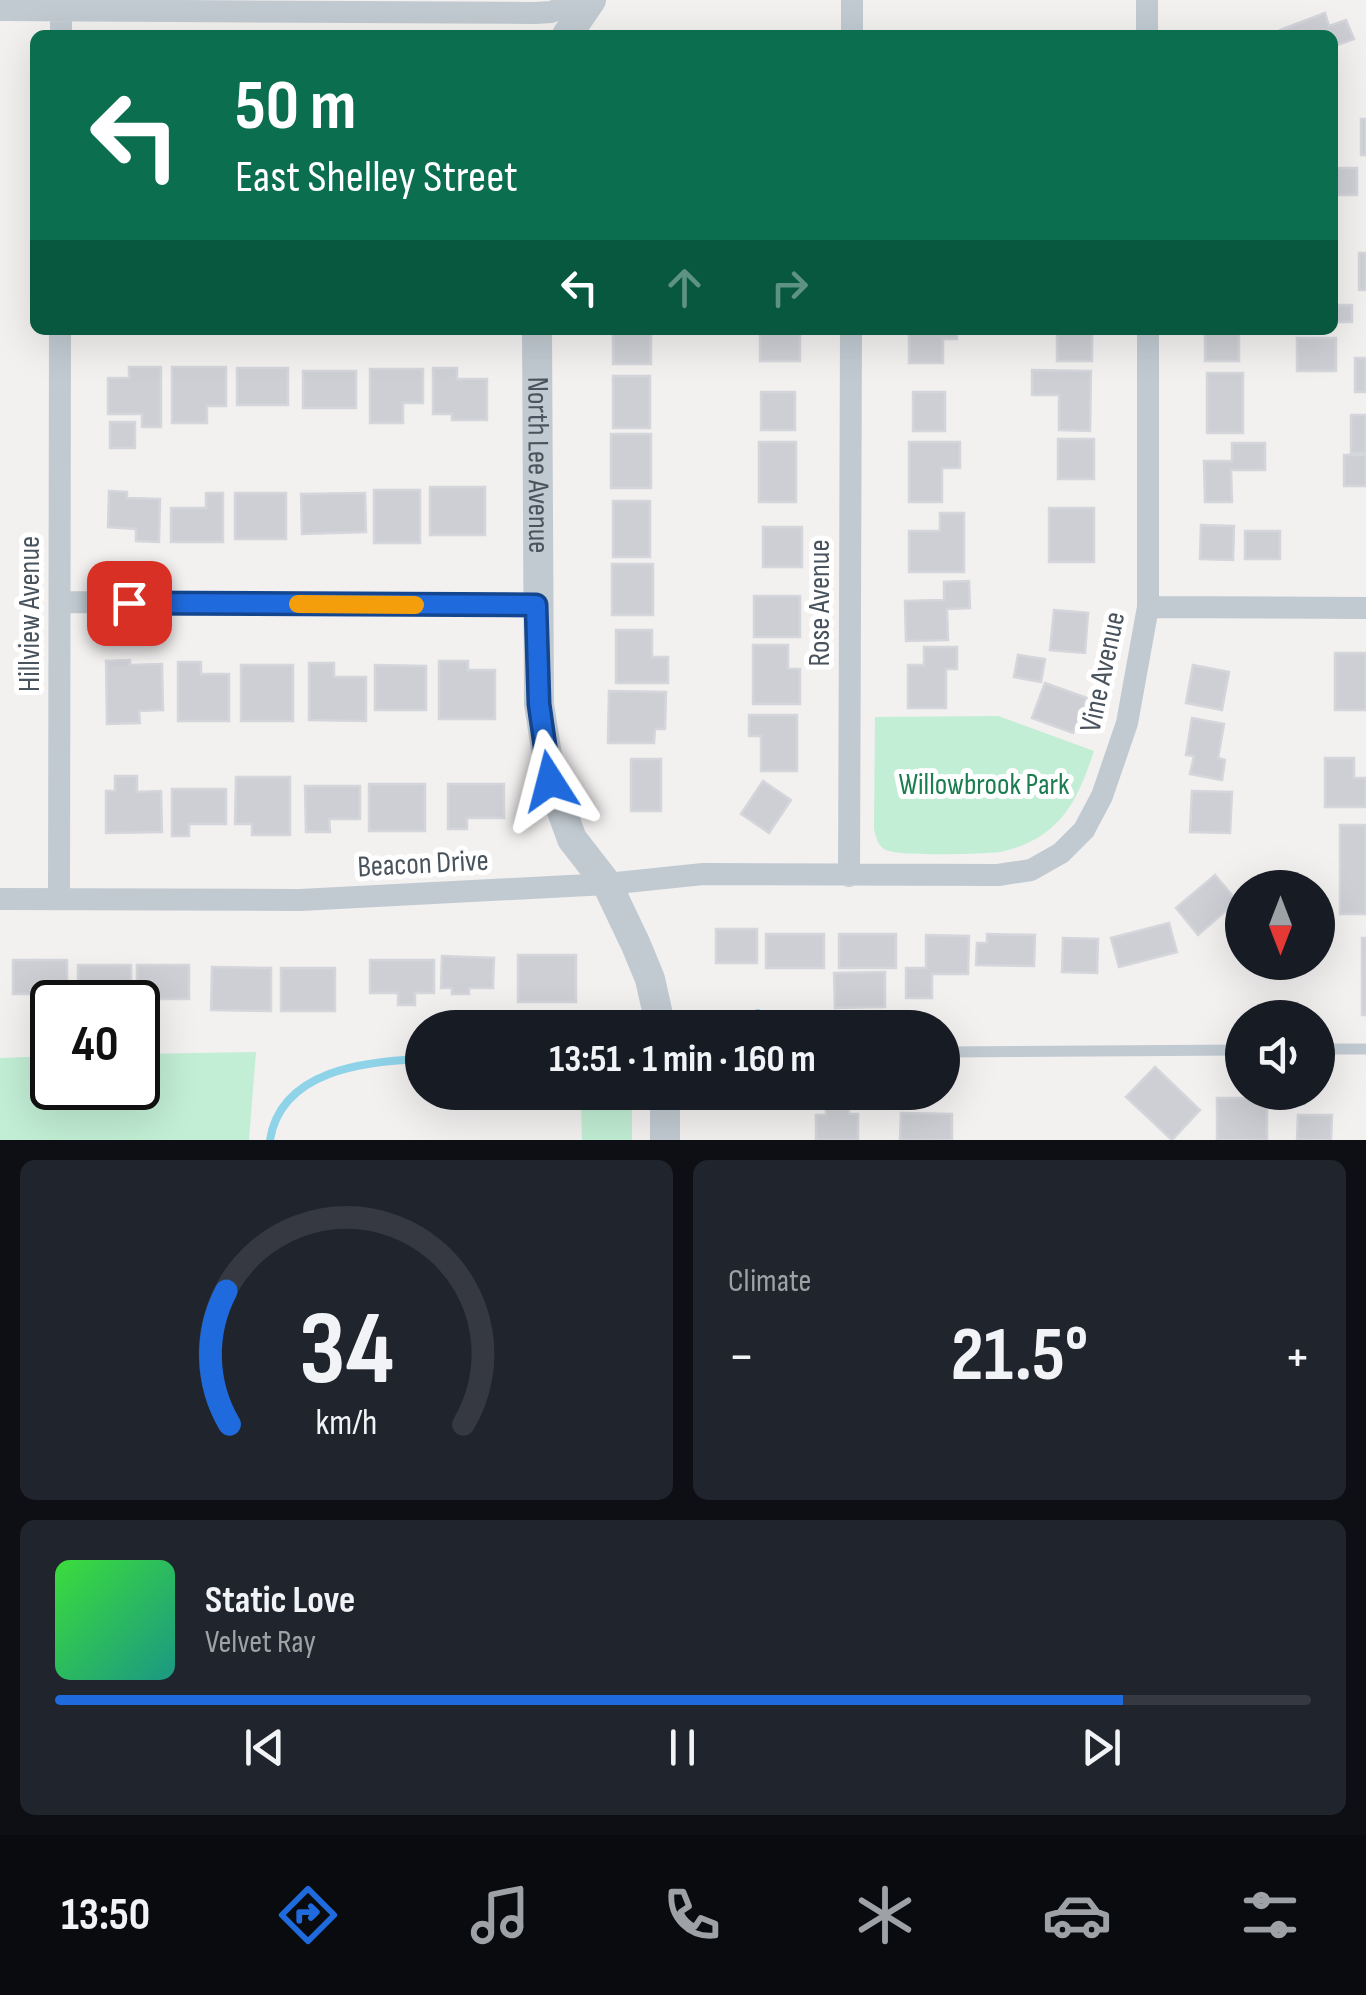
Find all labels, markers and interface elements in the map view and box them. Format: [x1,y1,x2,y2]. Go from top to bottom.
text: 50 m [235,65,356,149]
icon: left [70,70,200,200]
text: East Shelley Street [235,150,518,205]
icon: left [552,260,607,315]
icon: ahead [657,260,712,315]
icon: right [762,260,817,315]
street label: North Lee Avenue [519,377,556,553]
street label: Hillview Avenue [12,536,48,692]
street label: Rose Avenue [802,540,838,666]
pin [87,561,172,646]
icon: arrive [102,576,157,631]
street label: Vine Avenue [1073,609,1133,735]
position arrow [498,729,602,833]
park label: Willowbrook Park [898,767,1070,803]
street label: Beacon Drive [357,843,489,885]
north arrow [1225,870,1335,980]
map controls [1225,870,1335,1110]
speed limit sign: 40 [30,980,160,1110]
button: sound [1225,1000,1335,1110]
text: 13:51 · 1 min · 160 m [549,1037,816,1082]
text: Climate [728,1262,811,1301]
text: 34 [299,1288,394,1413]
text: 21.5° [951,1311,1088,1402]
text: − [728,1324,755,1391]
text: + [1284,1324,1311,1391]
text: km/h [316,1402,377,1445]
text: Static Love [205,1578,355,1623]
text: Velvet Ray [205,1623,316,1662]
icon: previous [237,1720,292,1775]
icon: pause [655,1720,710,1775]
icon: next [1074,1720,1129,1775]
icon: directions [273,1880,343,1950]
icon: music [465,1880,535,1950]
icon: phone [657,1880,727,1950]
icon: climate [850,1880,920,1950]
icon: car [1042,1880,1112,1950]
icon: filters [1235,1880,1305,1950]
text: 13:50 [61,1888,150,1943]

